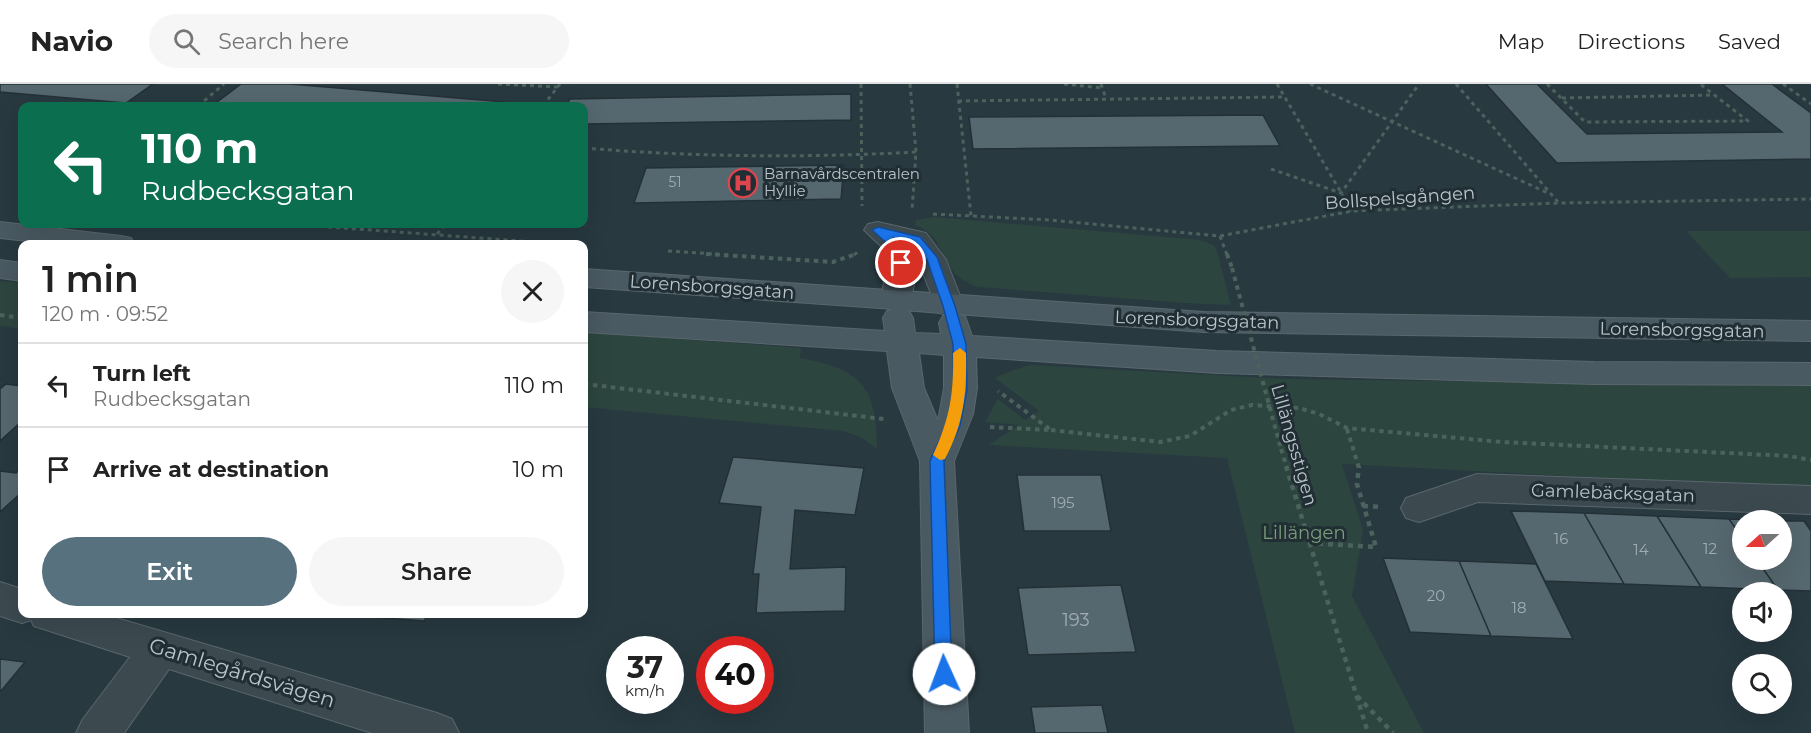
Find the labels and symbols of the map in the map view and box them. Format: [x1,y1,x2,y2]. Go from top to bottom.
place label: Barnavårdscentralen Hyllie [764,164,920,200]
hospital icon: Barnavårdscentralen Hyllie [727,167,759,199]
house number: 51 [669,173,681,191]
street label: Bollspelsgången [1324,182,1476,214]
pin [875,237,926,288]
street label: Lorensborgsgatan [629,270,795,304]
street label: Lorensborgsgatan [1114,306,1280,334]
street label: Lorensborgsgatan [1599,318,1765,342]
street label: Lillängsstigen [1266,382,1322,508]
street label: Gamlebäcksgatan [1531,479,1695,507]
house number: 195 [1051,493,1075,512]
north arrow [1732,510,1792,570]
park label: Lillängen [1262,522,1346,544]
house number: 16 [1554,529,1568,548]
house number: 12 [1703,539,1717,558]
house number: 14 [1633,540,1649,559]
house number: 20 [1427,586,1445,605]
house number: 18 [1512,598,1527,617]
house number: 193 [1062,609,1090,631]
street label: Gamlegårdsvägen [146,632,338,713]
speed limit sign: 40 [696,636,774,714]
position arrow [912,642,976,706]

